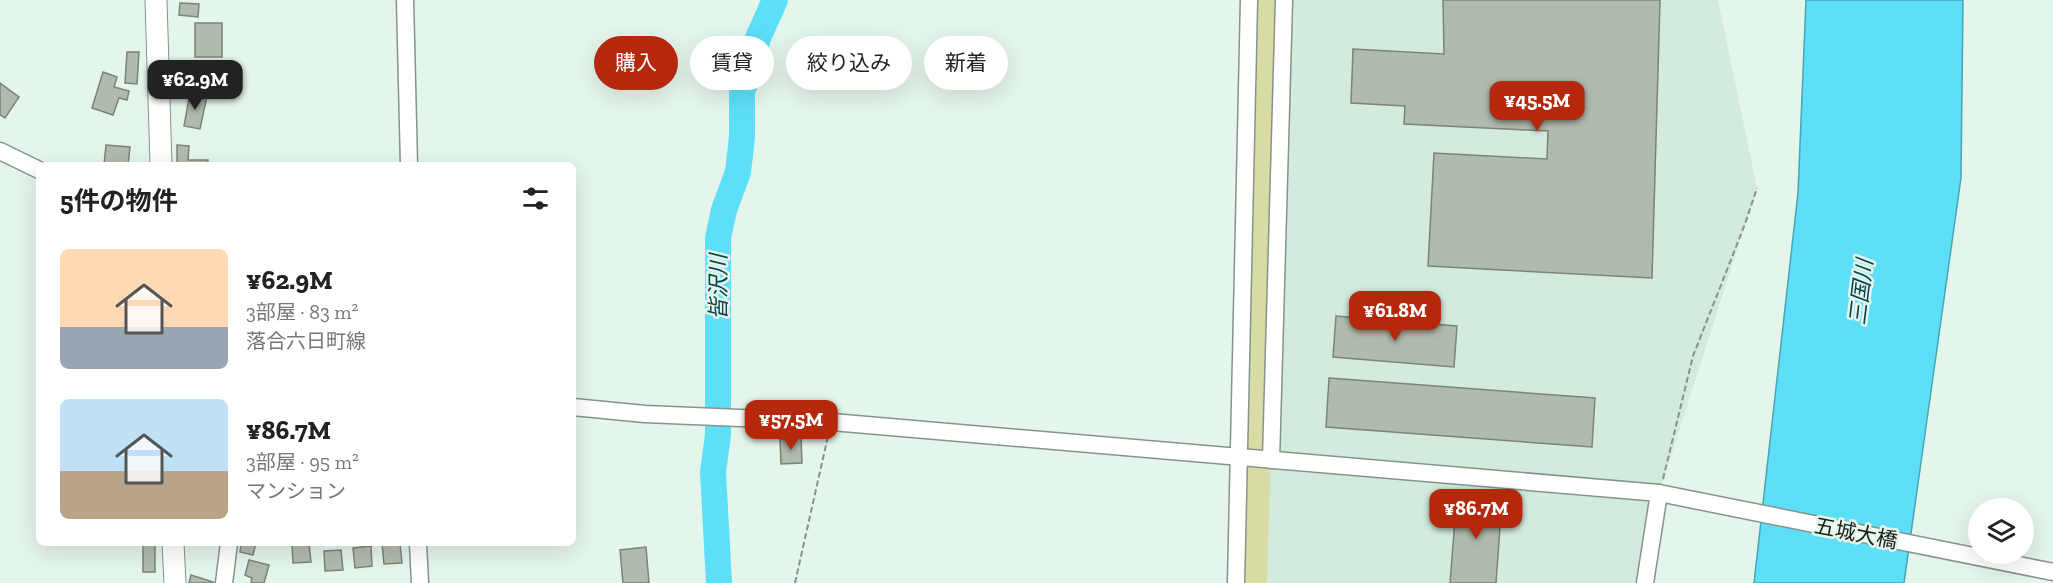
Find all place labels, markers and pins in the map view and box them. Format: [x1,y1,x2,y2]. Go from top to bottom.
pin: ¥62.9M [146,60,244,111]
pin: ¥45.5M [1488,81,1586,132]
pin: ¥61.8M [1346,291,1444,342]
pin: ¥57.5M [742,400,840,451]
pin: ¥86.7M [1427,489,1525,540]

